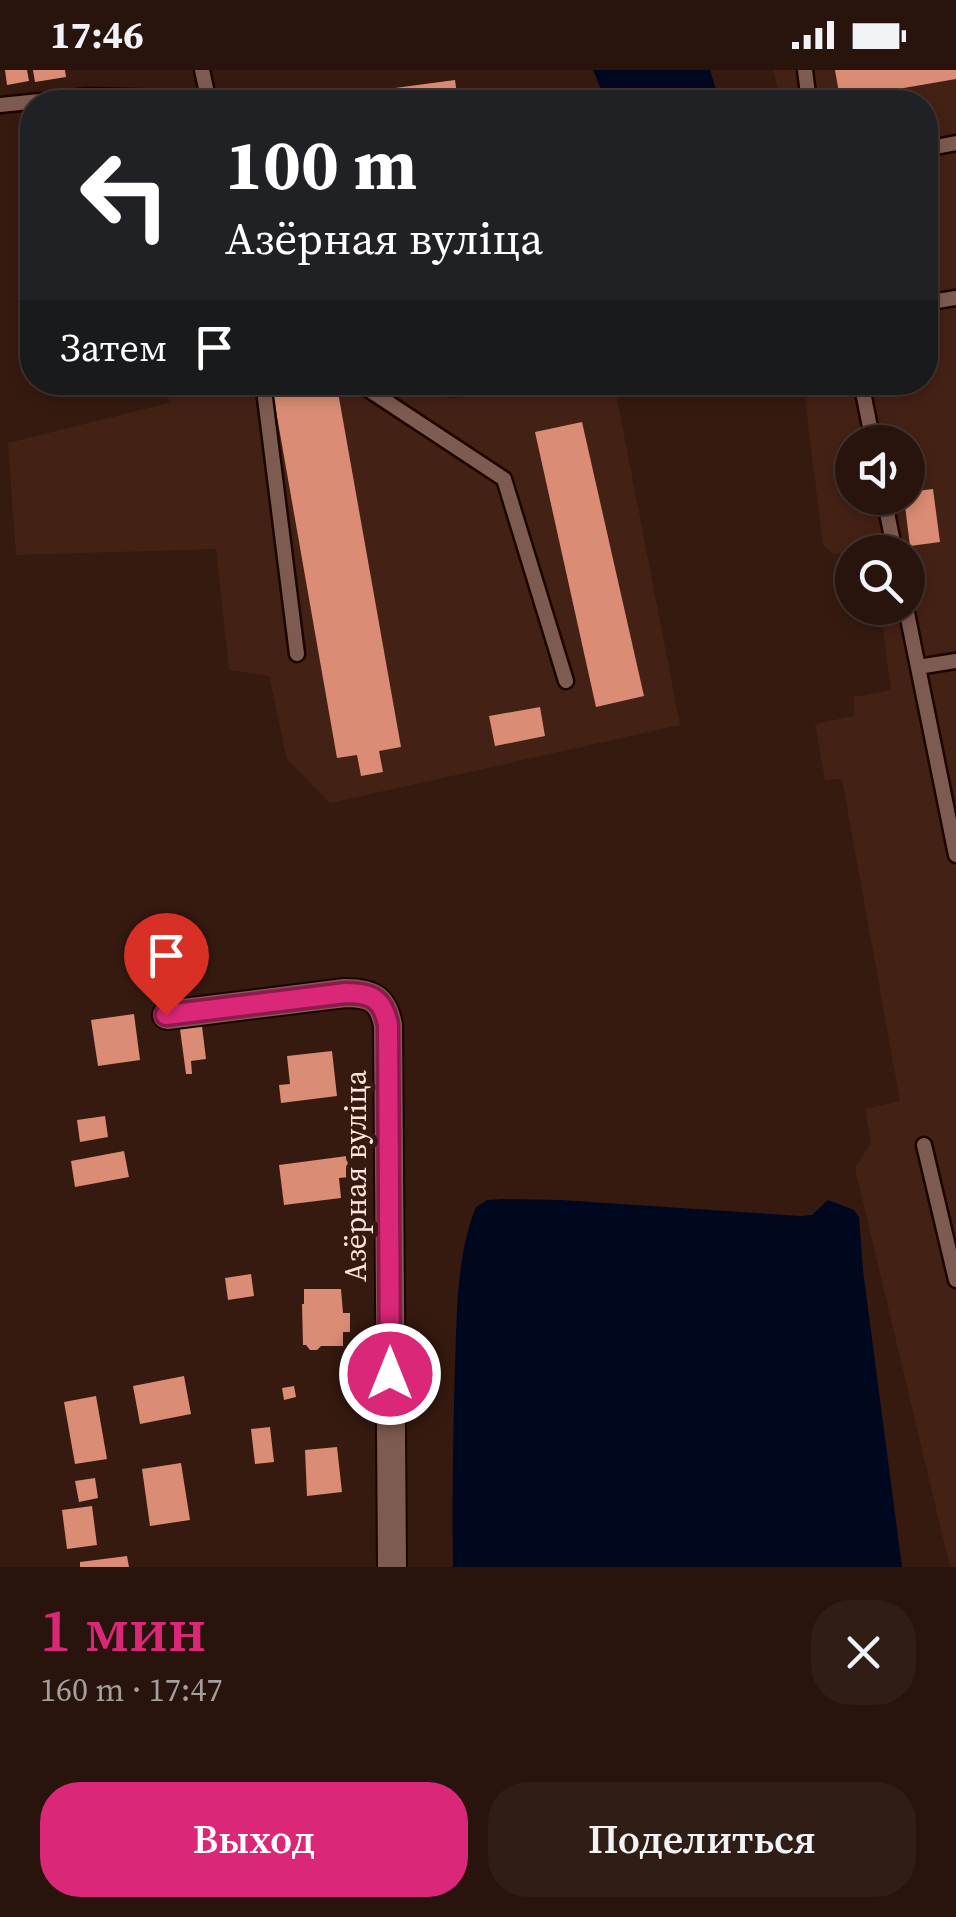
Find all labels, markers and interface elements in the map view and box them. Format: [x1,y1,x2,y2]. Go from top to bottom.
text: 17:46 [50,9,144,61]
text: 100 m [225,116,417,212]
icon: left [60,130,190,260]
text: Азёрная вуліца [225,207,543,269]
icon: arrive [187,320,242,375]
text: Затем [60,322,167,374]
map controls [835,425,925,625]
button: sound [835,425,925,515]
button: search [835,535,925,625]
pin [124,913,209,1016]
icon: arrive [139,928,194,983]
street label: Азёрная вуліца [335,1069,376,1282]
position arrow [338,1322,442,1426]
text: 1 мин [40,1589,206,1671]
button: close [811,1600,916,1705]
text: 160 m · 17:47 [40,1668,222,1712]
button: Выход [40,1782,468,1897]
button: Поделиться [488,1782,916,1897]

